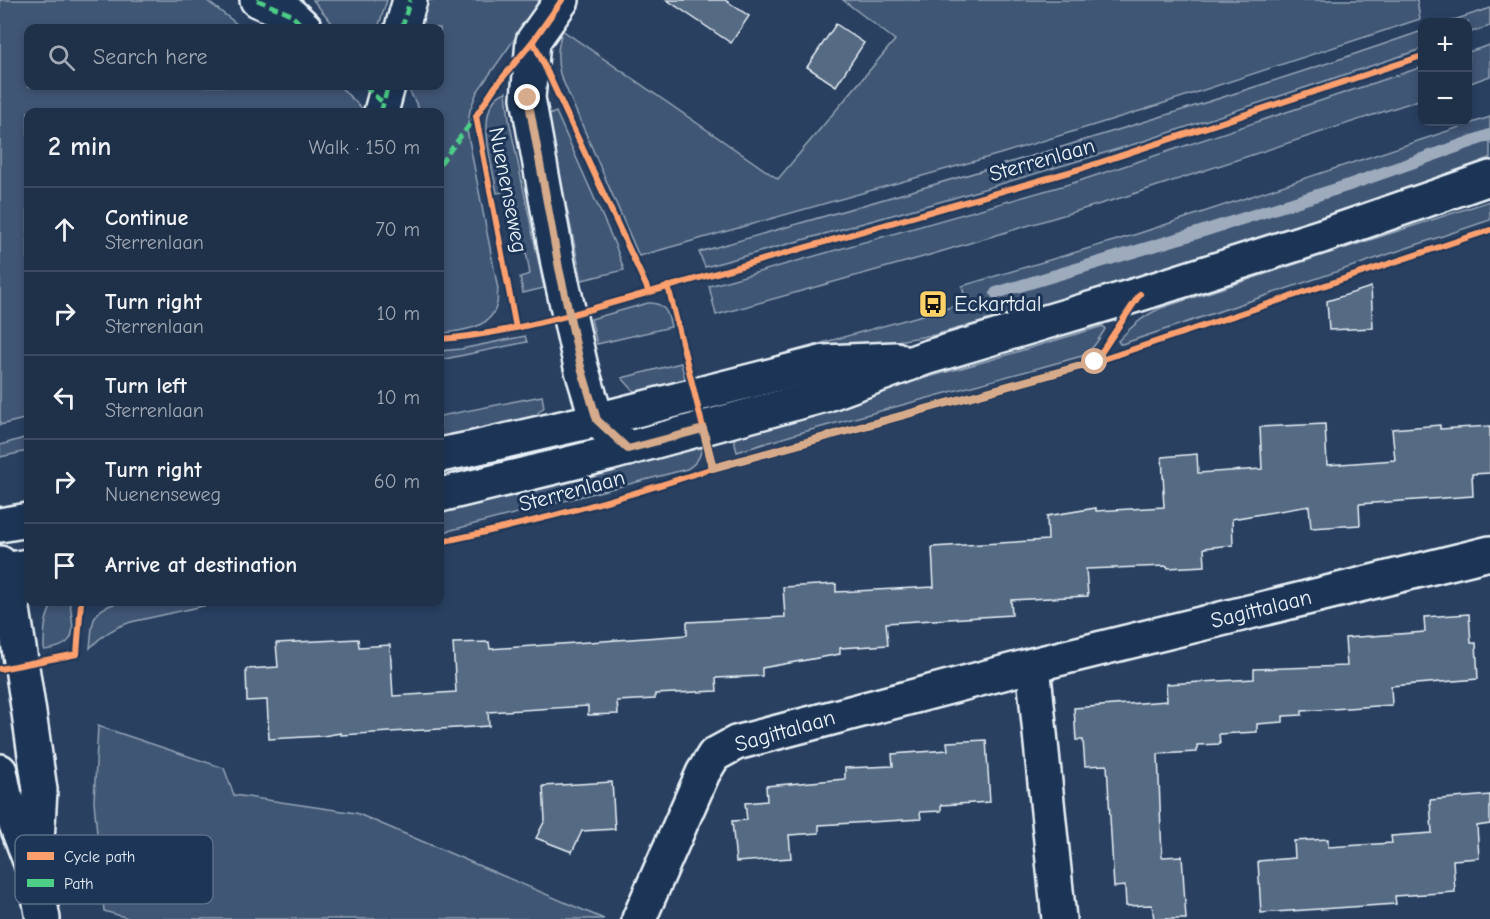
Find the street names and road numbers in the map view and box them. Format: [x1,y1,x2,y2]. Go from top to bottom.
street label: Nuenenseweg [483,125,533,255]
street label: Sterrenlaan [986,133,1098,187]
street label: Sterrenlaan [516,464,628,518]
street label: Sagittalaan [1208,584,1314,634]
street label: Sagittalaan [732,704,838,758]

